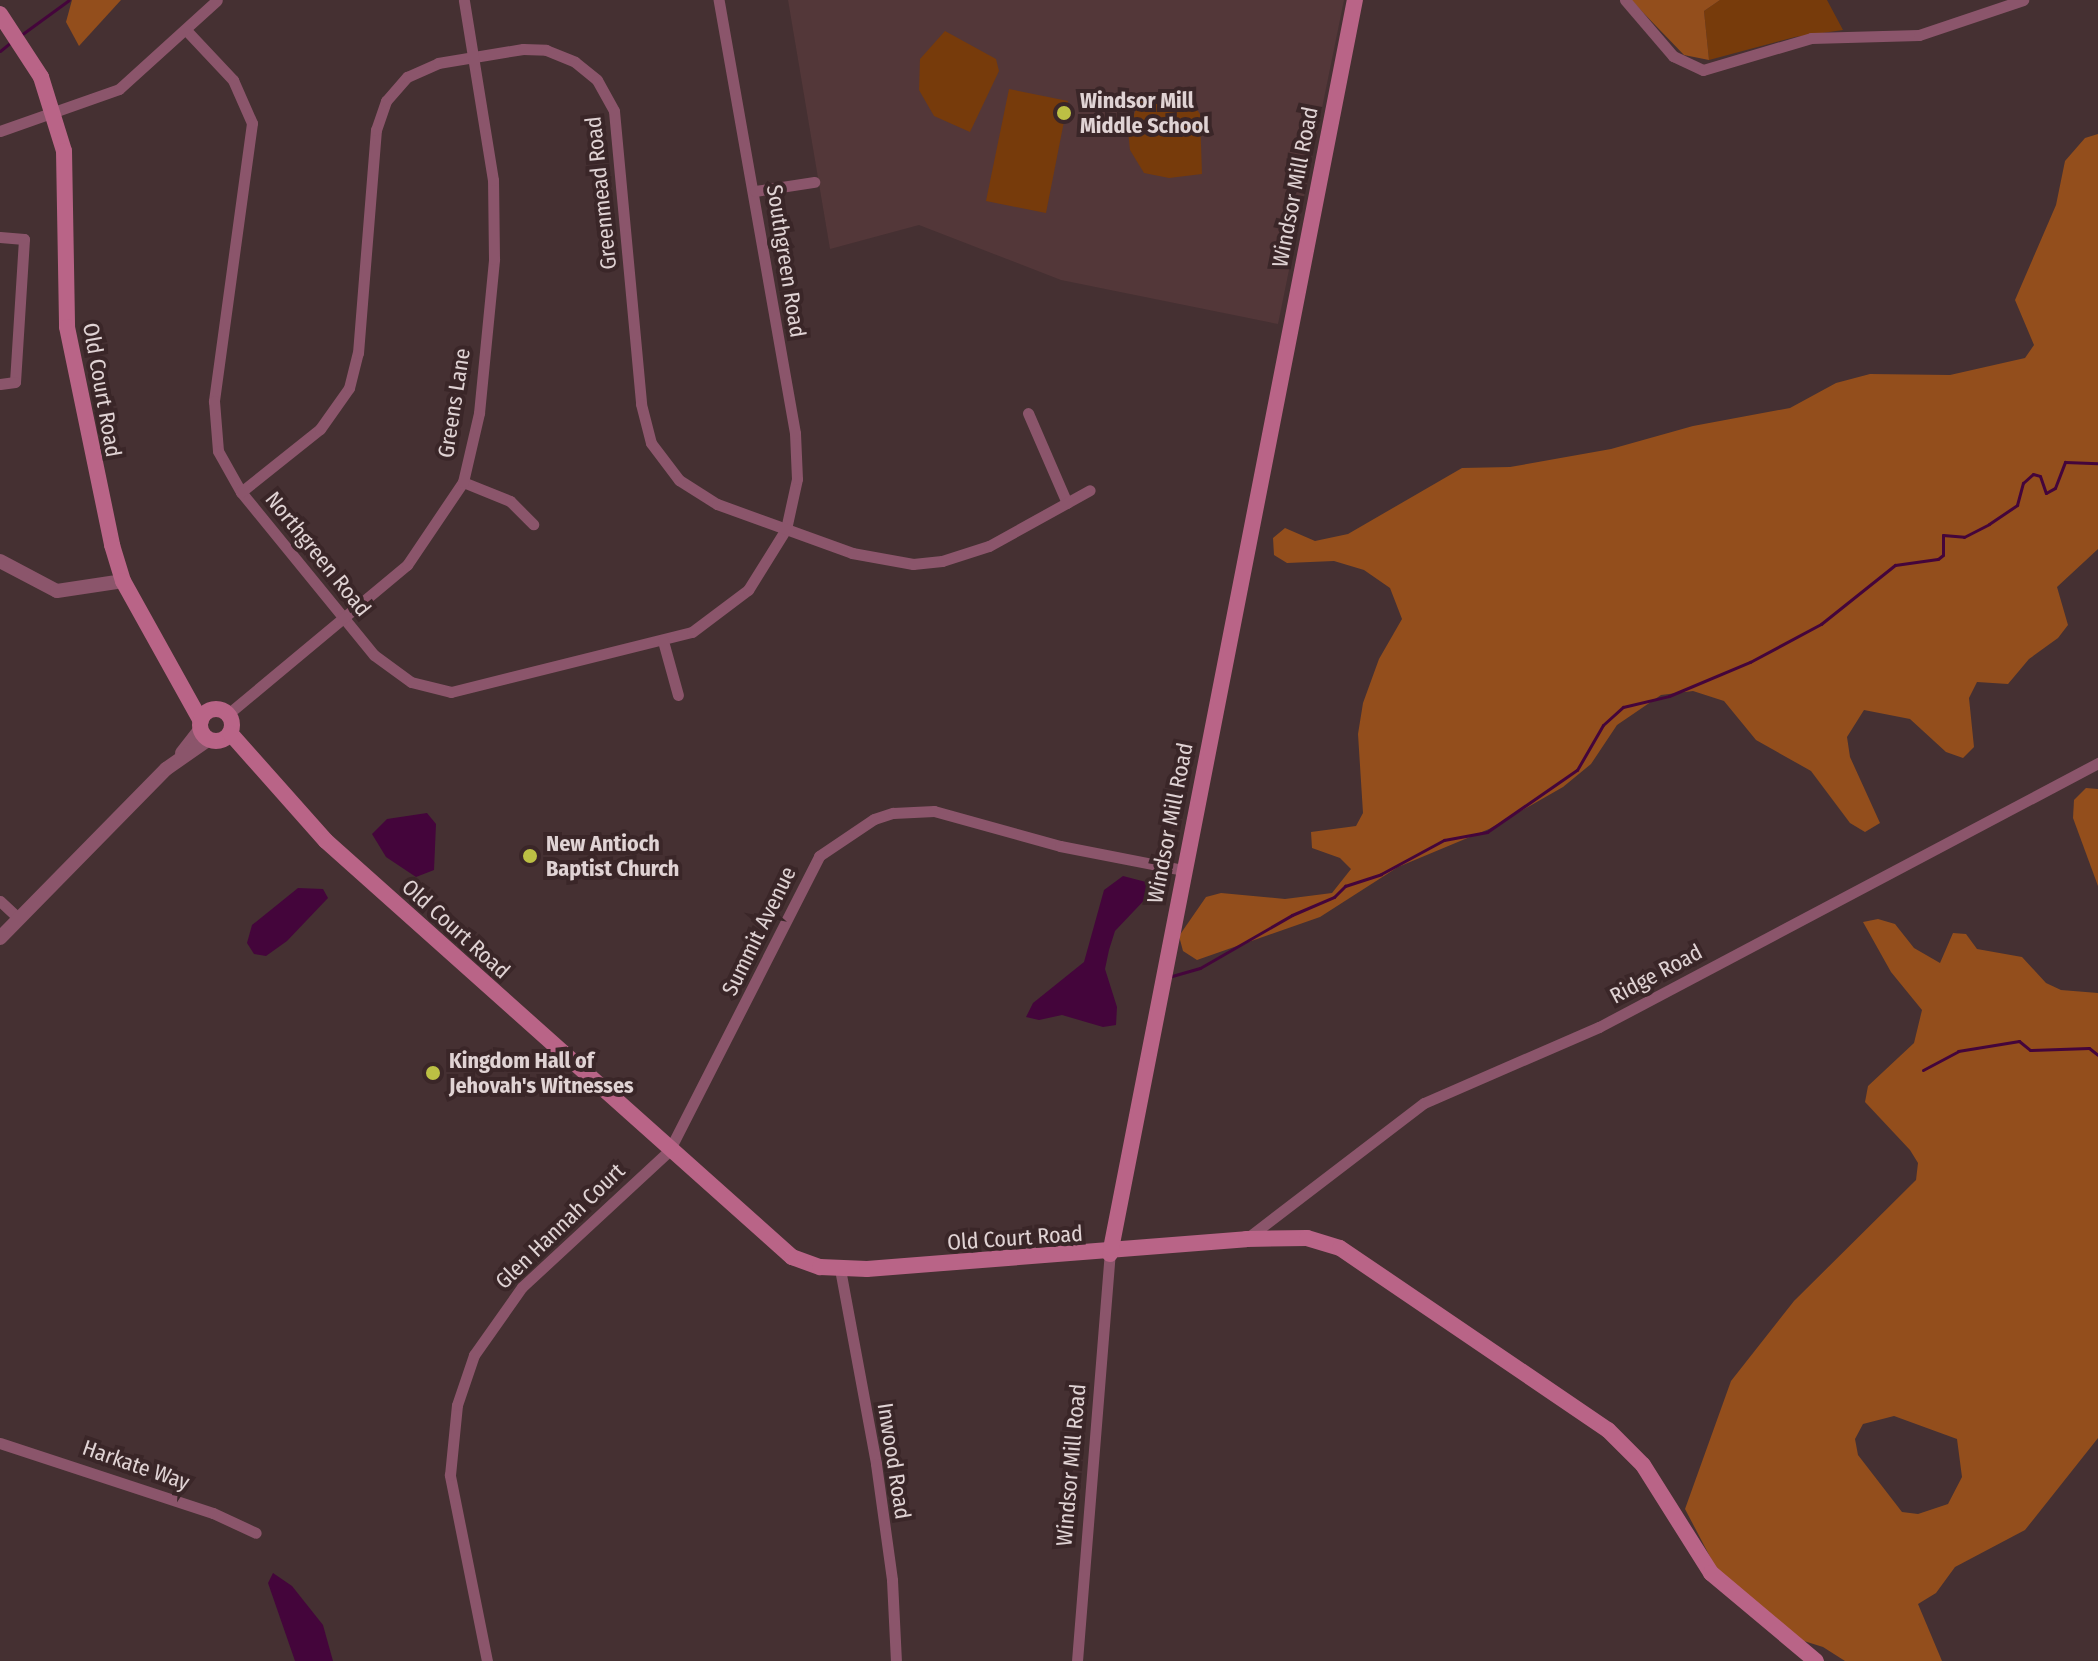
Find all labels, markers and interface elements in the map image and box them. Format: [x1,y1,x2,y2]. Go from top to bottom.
place label: Windsor Mill Middle School [1080,87,1209,138]
marker: Windsor Mill Middle School [1055,104,1073,122]
street label: Windsor Mill Road [1267,105,1323,269]
street label: Greenmead Road [580,115,622,271]
street label: Southgreen Road [761,183,811,339]
street label: Old Court Road [77,321,127,459]
street label: Greens Lane [432,346,476,460]
street label: Northgreen Road [260,486,376,622]
street label: Windsor Mill Road [1142,741,1198,905]
place label: New Antioch Baptist Church [546,830,679,882]
marker: New Antioch Baptist Church [521,847,539,865]
street label: Summit Avenue [716,862,802,1000]
street label: Old Court Road [397,874,515,984]
street label: Ridge Road [1605,939,1707,1009]
place label: Kingdom Hall of Jehovah's Witnesses [449,1047,634,1098]
marker: Kingdom Hall of Jehovah's Witnesses [424,1064,442,1082]
street label: Glen Hannah Court [490,1158,630,1294]
street label: Old Court Road [946,1220,1084,1256]
street label: Windsor Mill Road [1051,1383,1091,1547]
street label: Inwood Road [872,1401,916,1521]
street label: Harkate Way [79,1434,193,1496]

